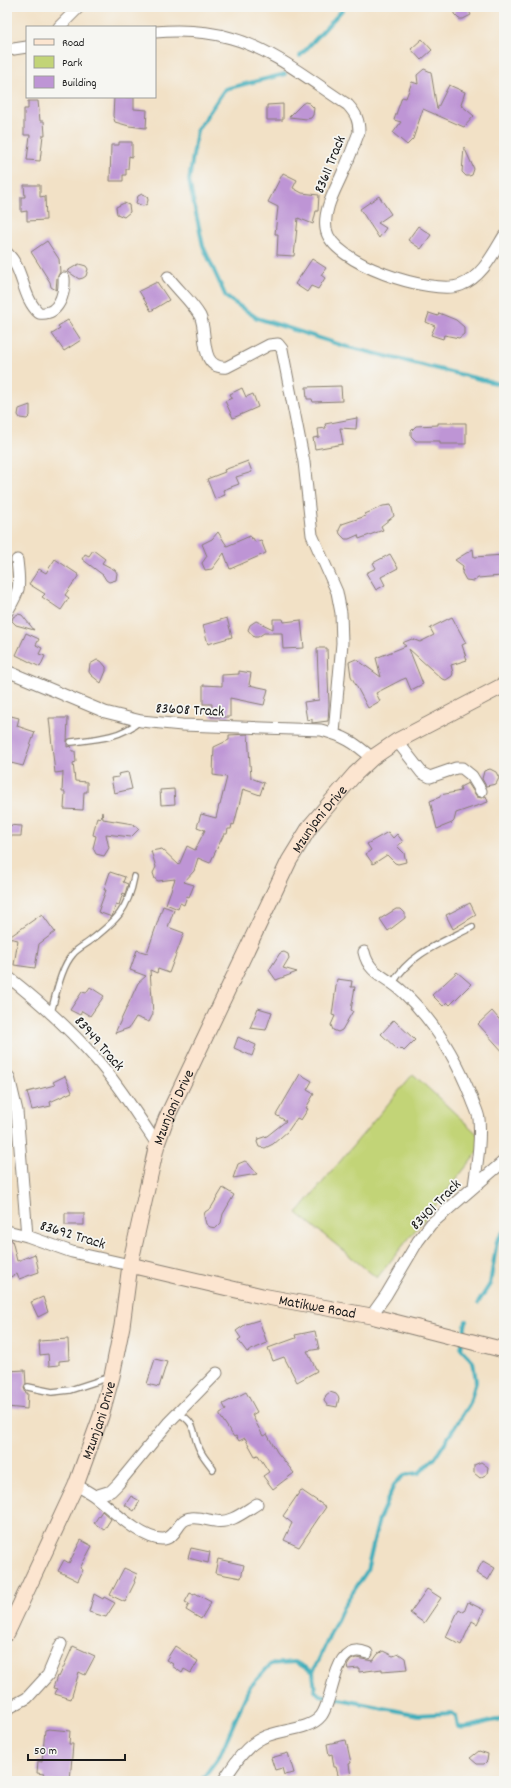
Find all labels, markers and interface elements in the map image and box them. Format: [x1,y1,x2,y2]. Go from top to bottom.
legend [26,26,156,98]
text: Road [62,35,84,52]
text: Park [62,55,83,72]
text: Building [62,75,97,92]
street label: 83611 Track [309,132,352,197]
street label: 83608 Track [155,698,225,724]
street label: Mzunjani Drive [287,781,354,858]
street label: 83949 Track [68,1012,129,1077]
street label: Mzunjani Drive [148,1066,201,1149]
street label: 83401 Track [406,1175,467,1236]
street label: 83692 Track [37,1216,108,1256]
street label: Matikwe Road [277,1290,358,1326]
street label: Mzunjani Drive [77,1379,123,1463]
scale bar [28,1736,125,1762]
text: 50 m [34,1743,57,1760]

